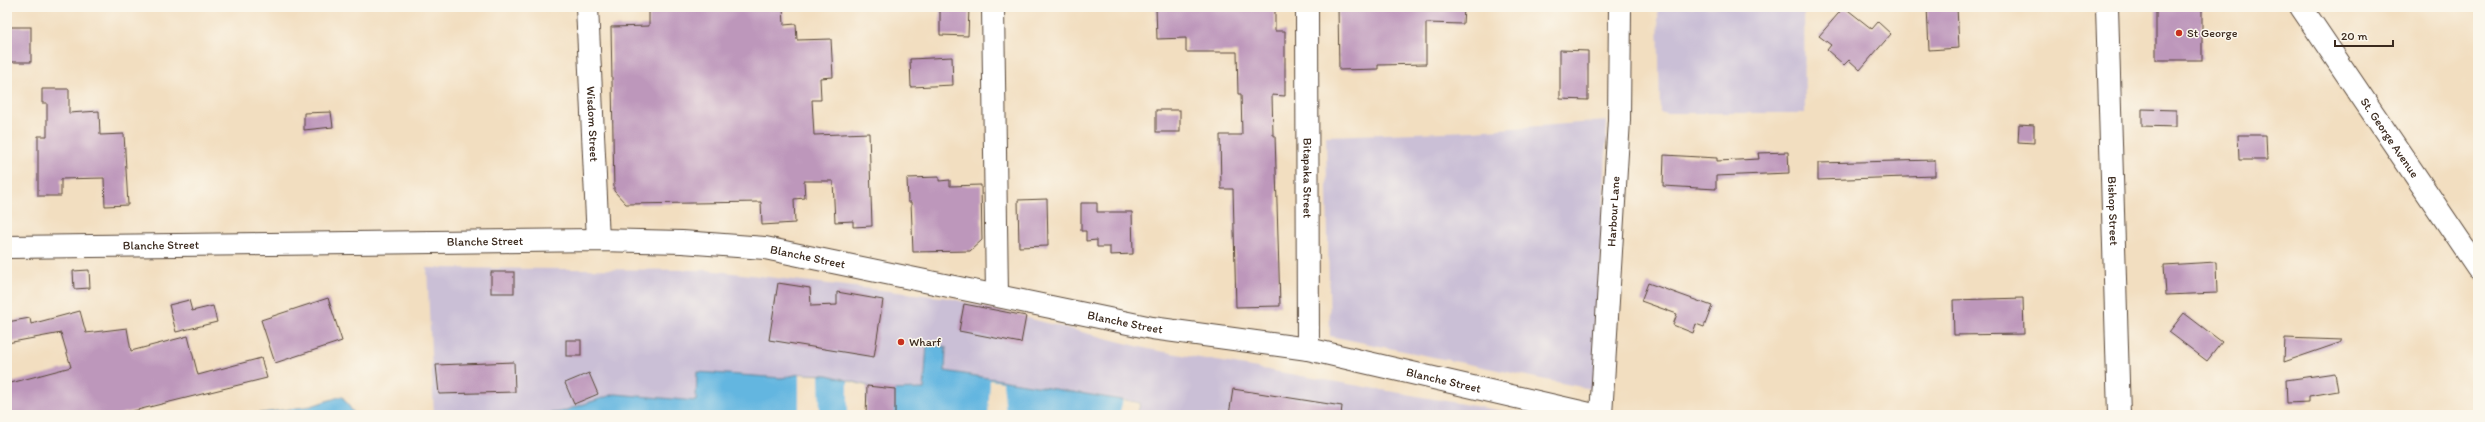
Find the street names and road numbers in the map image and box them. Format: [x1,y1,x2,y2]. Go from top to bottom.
street label: Wisdom Street [584,86,601,163]
street label: St. George Avenue [2358,95,2422,181]
street label: Bitapaka Street [1300,138,1315,219]
street label: Harbour Lane [1604,175,1623,247]
street label: Bishop Street [2105,176,2121,246]
street label: Blanche Street [447,234,524,249]
street label: Blanche Street [123,238,200,253]
street label: Blanche Street [769,242,847,272]
street label: Blanche Street [1086,308,1164,336]
street label: Blanche Street [1405,365,1483,396]

